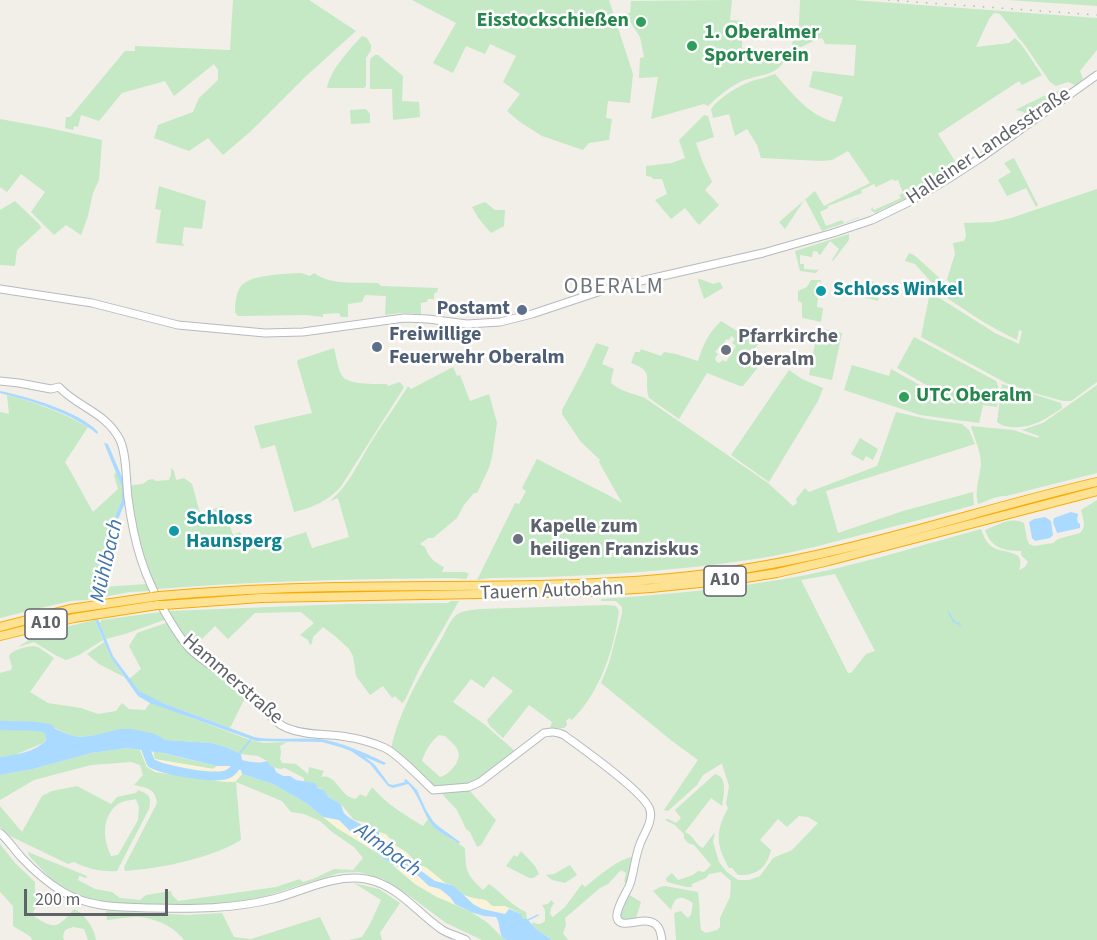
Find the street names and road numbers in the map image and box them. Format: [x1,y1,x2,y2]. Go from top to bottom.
street label: Halleiner Landesstraße [902,83,1076,211]
road number: A10 [704,566,746,596]
street label: Tauern Autobahn [480,578,624,606]
road number: A10 [25,609,67,639]
street label: Hammerstraße [177,630,287,730]

